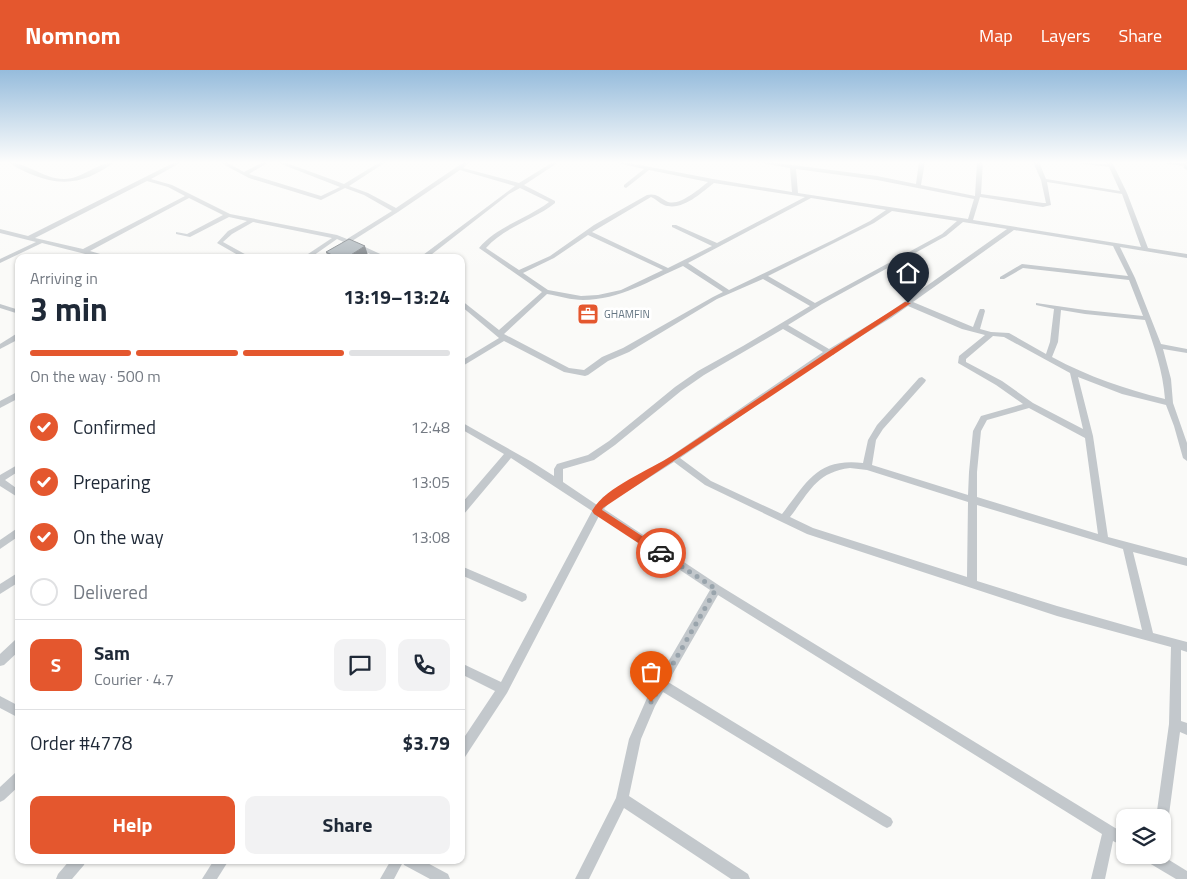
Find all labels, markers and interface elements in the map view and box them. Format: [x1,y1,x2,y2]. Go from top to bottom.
text: Nomnom [25,17,121,53]
text: Map [979,22,1013,49]
text: Layers [1041,22,1090,49]
text: Share [1118,22,1162,49]
pin [887,252,929,303]
icon: home [894,259,922,287]
text: Arriving in [30,266,98,290]
text: 13:19–13:24 [343,282,450,311]
text: 3 min [30,285,108,333]
office icon: GHAMFIN [576,302,600,326]
place label: GHAMFIN [604,306,650,322]
text: On the way · 500 m [30,364,161,388]
text: Confirmed [73,412,156,441]
icon: check [30,413,58,441]
text: 12:48 [411,415,450,439]
text: Preparing [73,467,150,496]
icon: check [30,468,58,496]
text: 13:05 [411,470,450,494]
text: On the way [73,522,164,551]
icon: check [30,523,58,551]
text: 13:08 [411,525,450,549]
courier [636,528,686,578]
icon: car [647,539,675,567]
text: Delivered [73,577,148,606]
text: Sam [94,638,130,667]
button: chat [334,639,386,691]
button: phone [398,639,450,691]
text: S [51,650,61,679]
pin [630,651,672,702]
icon: bag [637,658,665,686]
text: Courier · 4.7 [94,667,174,691]
text: Order #4778 [30,728,132,757]
text: $3.79 [403,728,450,757]
button: Help [30,796,235,854]
button: Share [245,796,450,854]
map controls [1116,809,1171,864]
button: layers [1116,809,1171,864]

